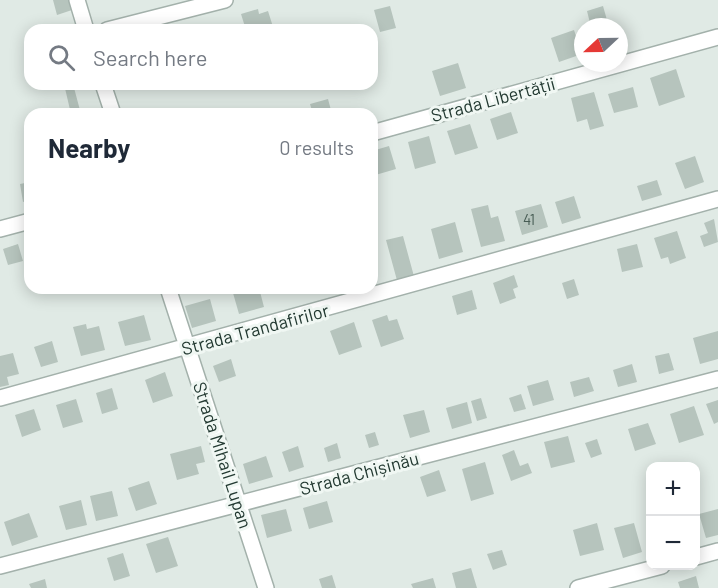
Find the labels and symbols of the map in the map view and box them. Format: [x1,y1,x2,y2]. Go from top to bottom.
north arrow [574,18,628,72]
street label: Strada Libertății [428,72,558,126]
house number: 41 [523,210,535,228]
street label: Strada Trandafirilor [179,299,332,359]
street label: Strada Mihail Lupan [189,379,257,531]
street label: Strada Chișinău [297,447,421,499]

